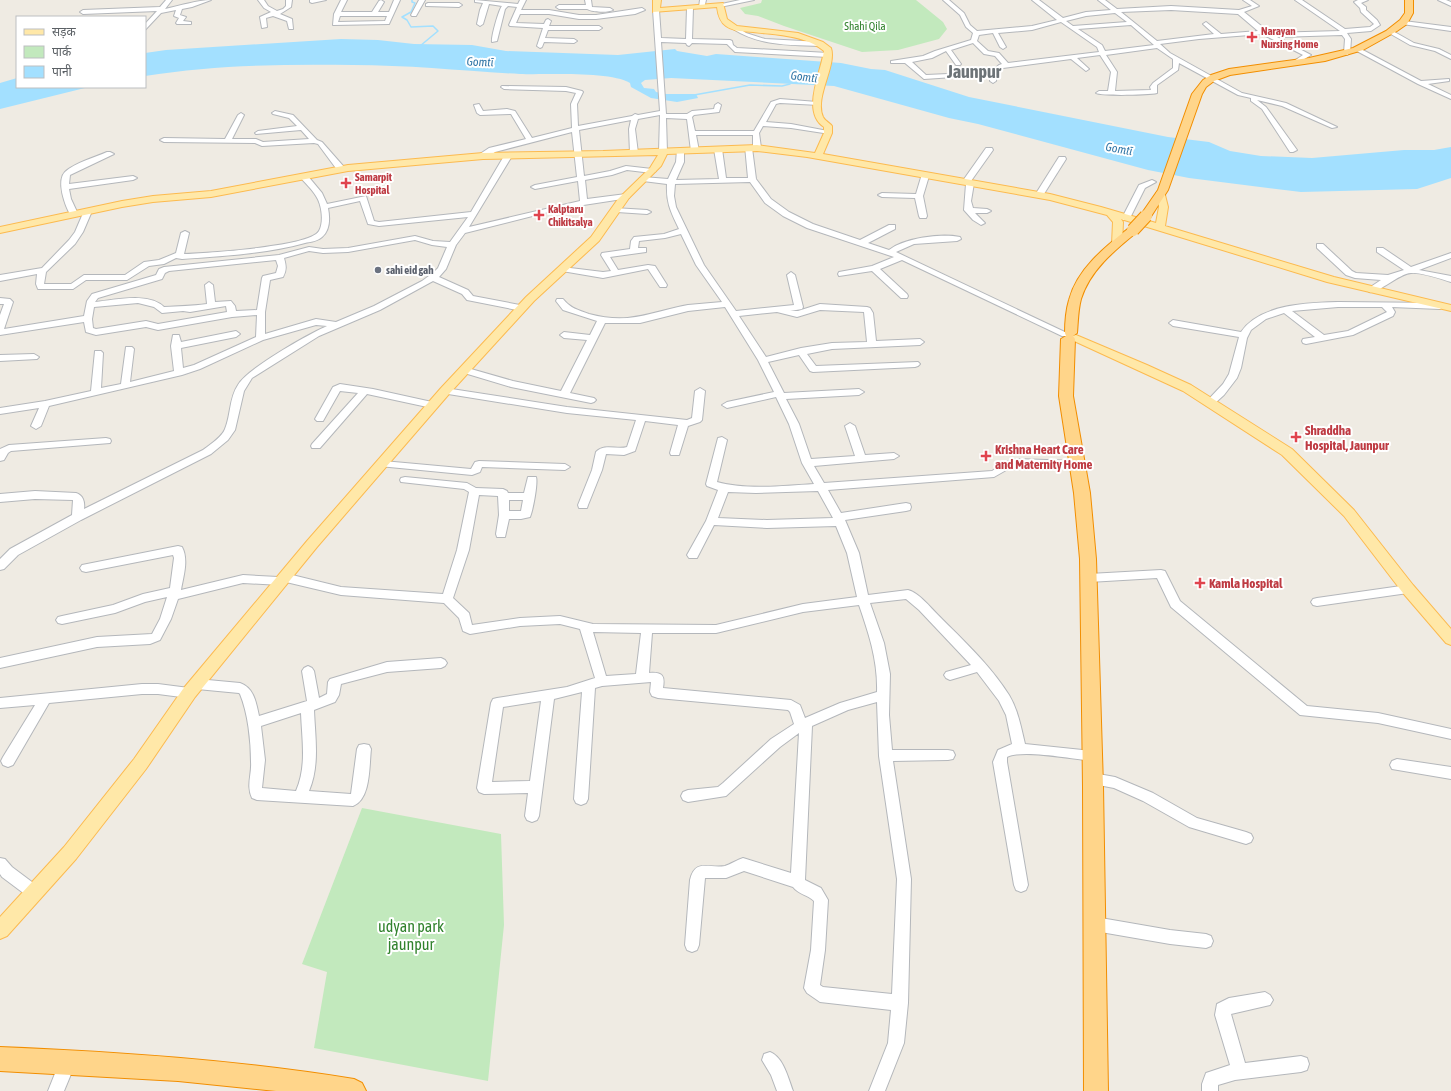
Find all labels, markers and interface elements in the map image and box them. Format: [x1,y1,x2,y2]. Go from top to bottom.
legend [16,16,146,88]
park label: Shahi Qila [844,20,886,32]
text: सड़क [52,25,77,39]
place label: Narayan Nursing Home [1261,25,1319,50]
marker: Narayan Nursing Home [1246,31,1258,43]
text: पार्क [52,45,72,59]
water label: Gomtī [466,55,495,70]
district label: Jaunpur [946,61,1002,82]
text: पानी [52,64,73,79]
water label: Gomtī [790,68,819,86]
water label: Gomtī [1105,140,1135,158]
place label: Samarpit Hospital [355,171,393,196]
marker: Samarpit Hospital [340,177,352,189]
place label: Kalptaru Chikitsalya [548,203,593,228]
marker: Kalptaru Chikitsalya [533,209,545,221]
place label: sahi eid gah [386,264,434,276]
marker: sahi eid gah [373,265,383,275]
place label: Shraddha Hospital, Jaunpur [1305,423,1390,453]
marker: Shraddha Hospital, Jaunpur [1290,431,1302,443]
place label: Krishna Heart Care and Maternity Home [995,442,1093,472]
marker: Krishna Heart Care and Maternity Home [980,450,992,462]
place label: Kamla Hospital [1209,576,1283,591]
marker: Kamla Hospital [1194,577,1206,589]
park label: udyan park jaunpur [378,917,444,954]

